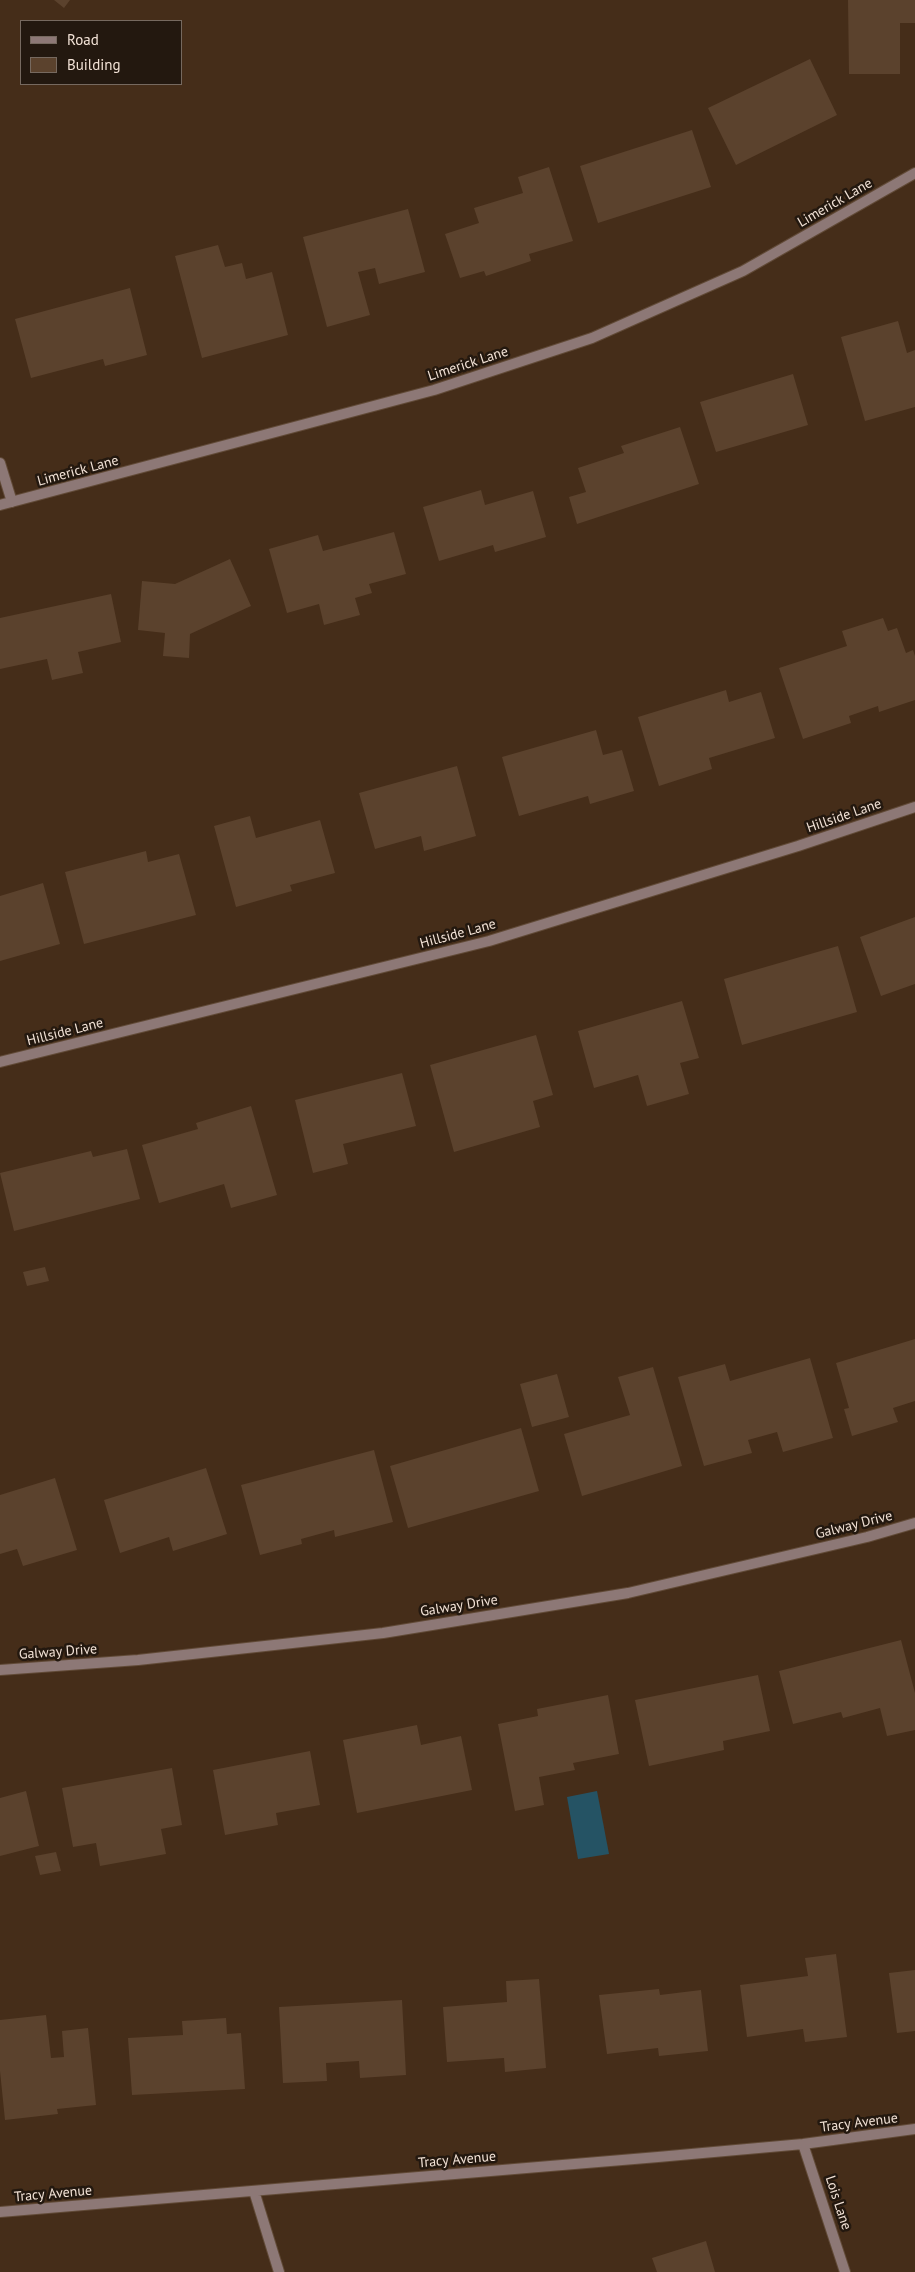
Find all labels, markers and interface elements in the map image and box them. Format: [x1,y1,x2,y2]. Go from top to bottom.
legend [20,20,182,85]
text: Road [67,30,99,49]
text: Building [67,55,121,74]
street label: Limerick Lane [795,175,875,231]
street label: Limerick Lane [426,343,510,385]
street label: Limerick Lane [36,452,120,490]
street label: Hillside Lane [804,795,884,837]
street label: Hillside Lane [418,916,498,952]
street label: Hillside Lane [25,1014,105,1050]
street label: Galway Drive [814,1507,894,1543]
street label: Galway Drive [419,1592,499,1620]
street label: Galway Drive [18,1641,98,1663]
street label: Tracy Avenue [819,2110,899,2136]
street label: Tracy Avenue [417,2148,497,2172]
street label: Lois Lane [821,2174,855,2232]
street label: Tracy Avenue [13,2182,93,2206]

